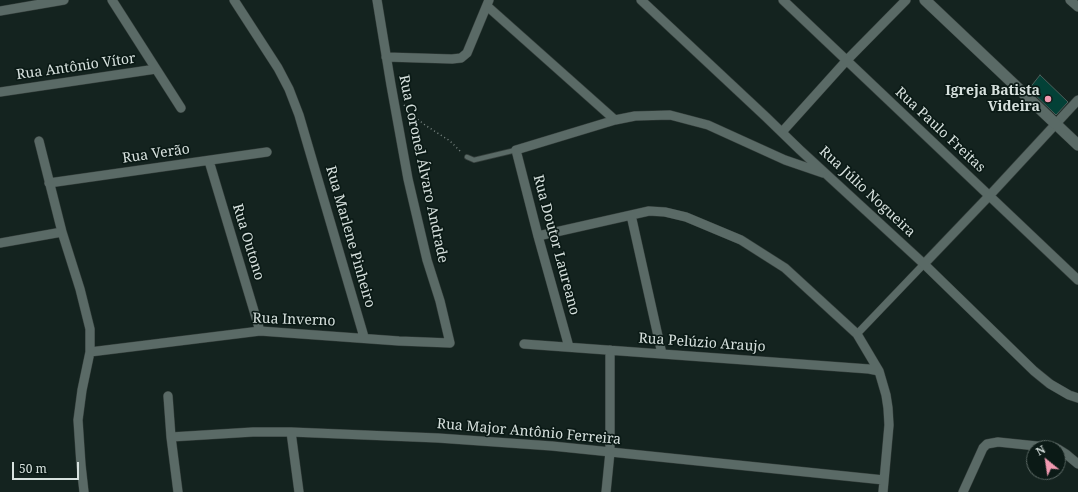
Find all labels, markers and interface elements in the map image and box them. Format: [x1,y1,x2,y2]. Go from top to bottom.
street label: Rua Antônio Vítor [15,50,137,84]
street label: Rua Coronel Álvaro Andrade [395,73,451,265]
place label: Igreja Batista Videira [945,83,1040,116]
street label: Rua Paulo Freitas [892,84,988,176]
marker: Igreja Batista Videira [1043,94,1053,104]
street label: Rua Verão [121,141,191,167]
street label: Rua Júlio Nogueira [815,143,919,241]
street label: Rua Marlene Pinheiro [322,164,378,310]
street label: Rua Doutor Laureano [529,173,583,317]
street label: Rua Outono [228,202,268,282]
street label: Rua Inverno [252,310,336,330]
street label: Rua Pelúzio Araujo [638,330,766,356]
street label: Rua Major Antônio Ferreira [436,416,622,448]
north arrow [1026,440,1066,480]
text: N [1033,441,1048,459]
scale bar [14,454,81,480]
text: 50 m [19,460,47,477]

